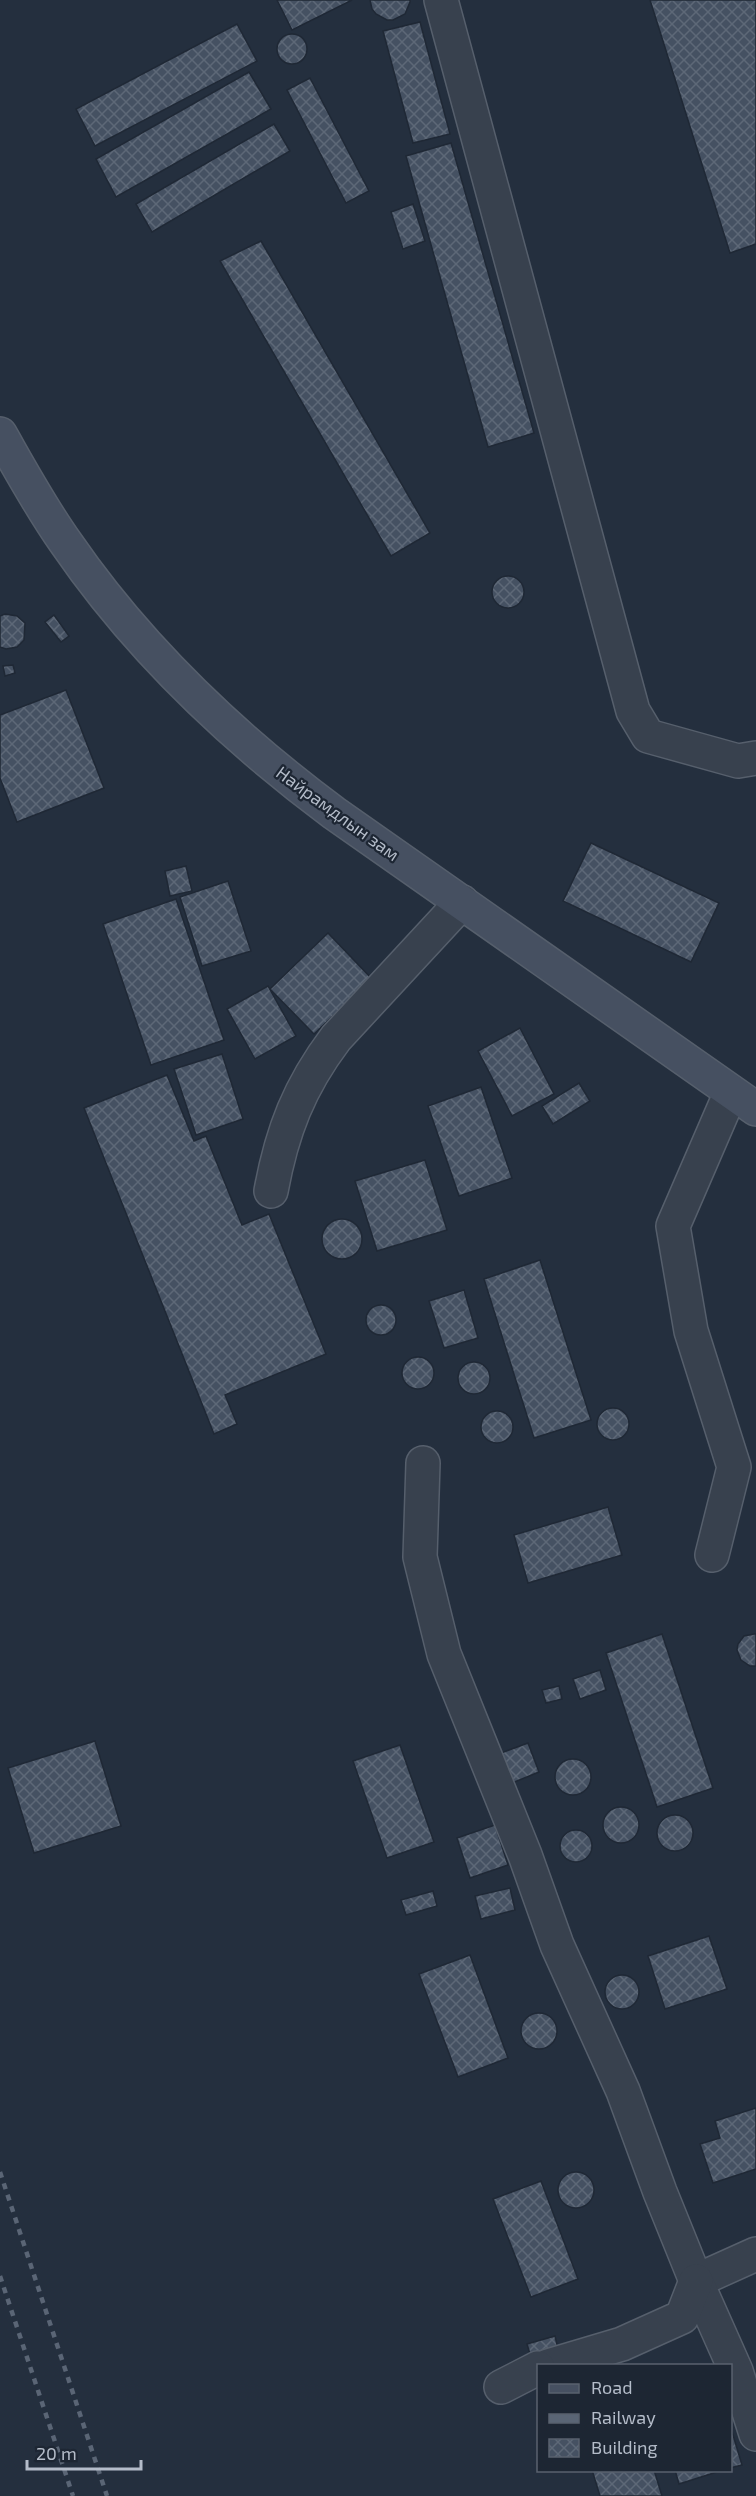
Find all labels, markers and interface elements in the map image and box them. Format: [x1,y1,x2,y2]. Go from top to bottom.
street label: Найрамдлын зам [272,761,404,865]
legend [537,2364,732,2472]
text: Road [591,2376,632,2398]
text: Railway [591,2406,656,2428]
scale bar [27,2433,141,2471]
text: Building [591,2436,658,2458]
text: 20 m [36,2442,77,2464]

